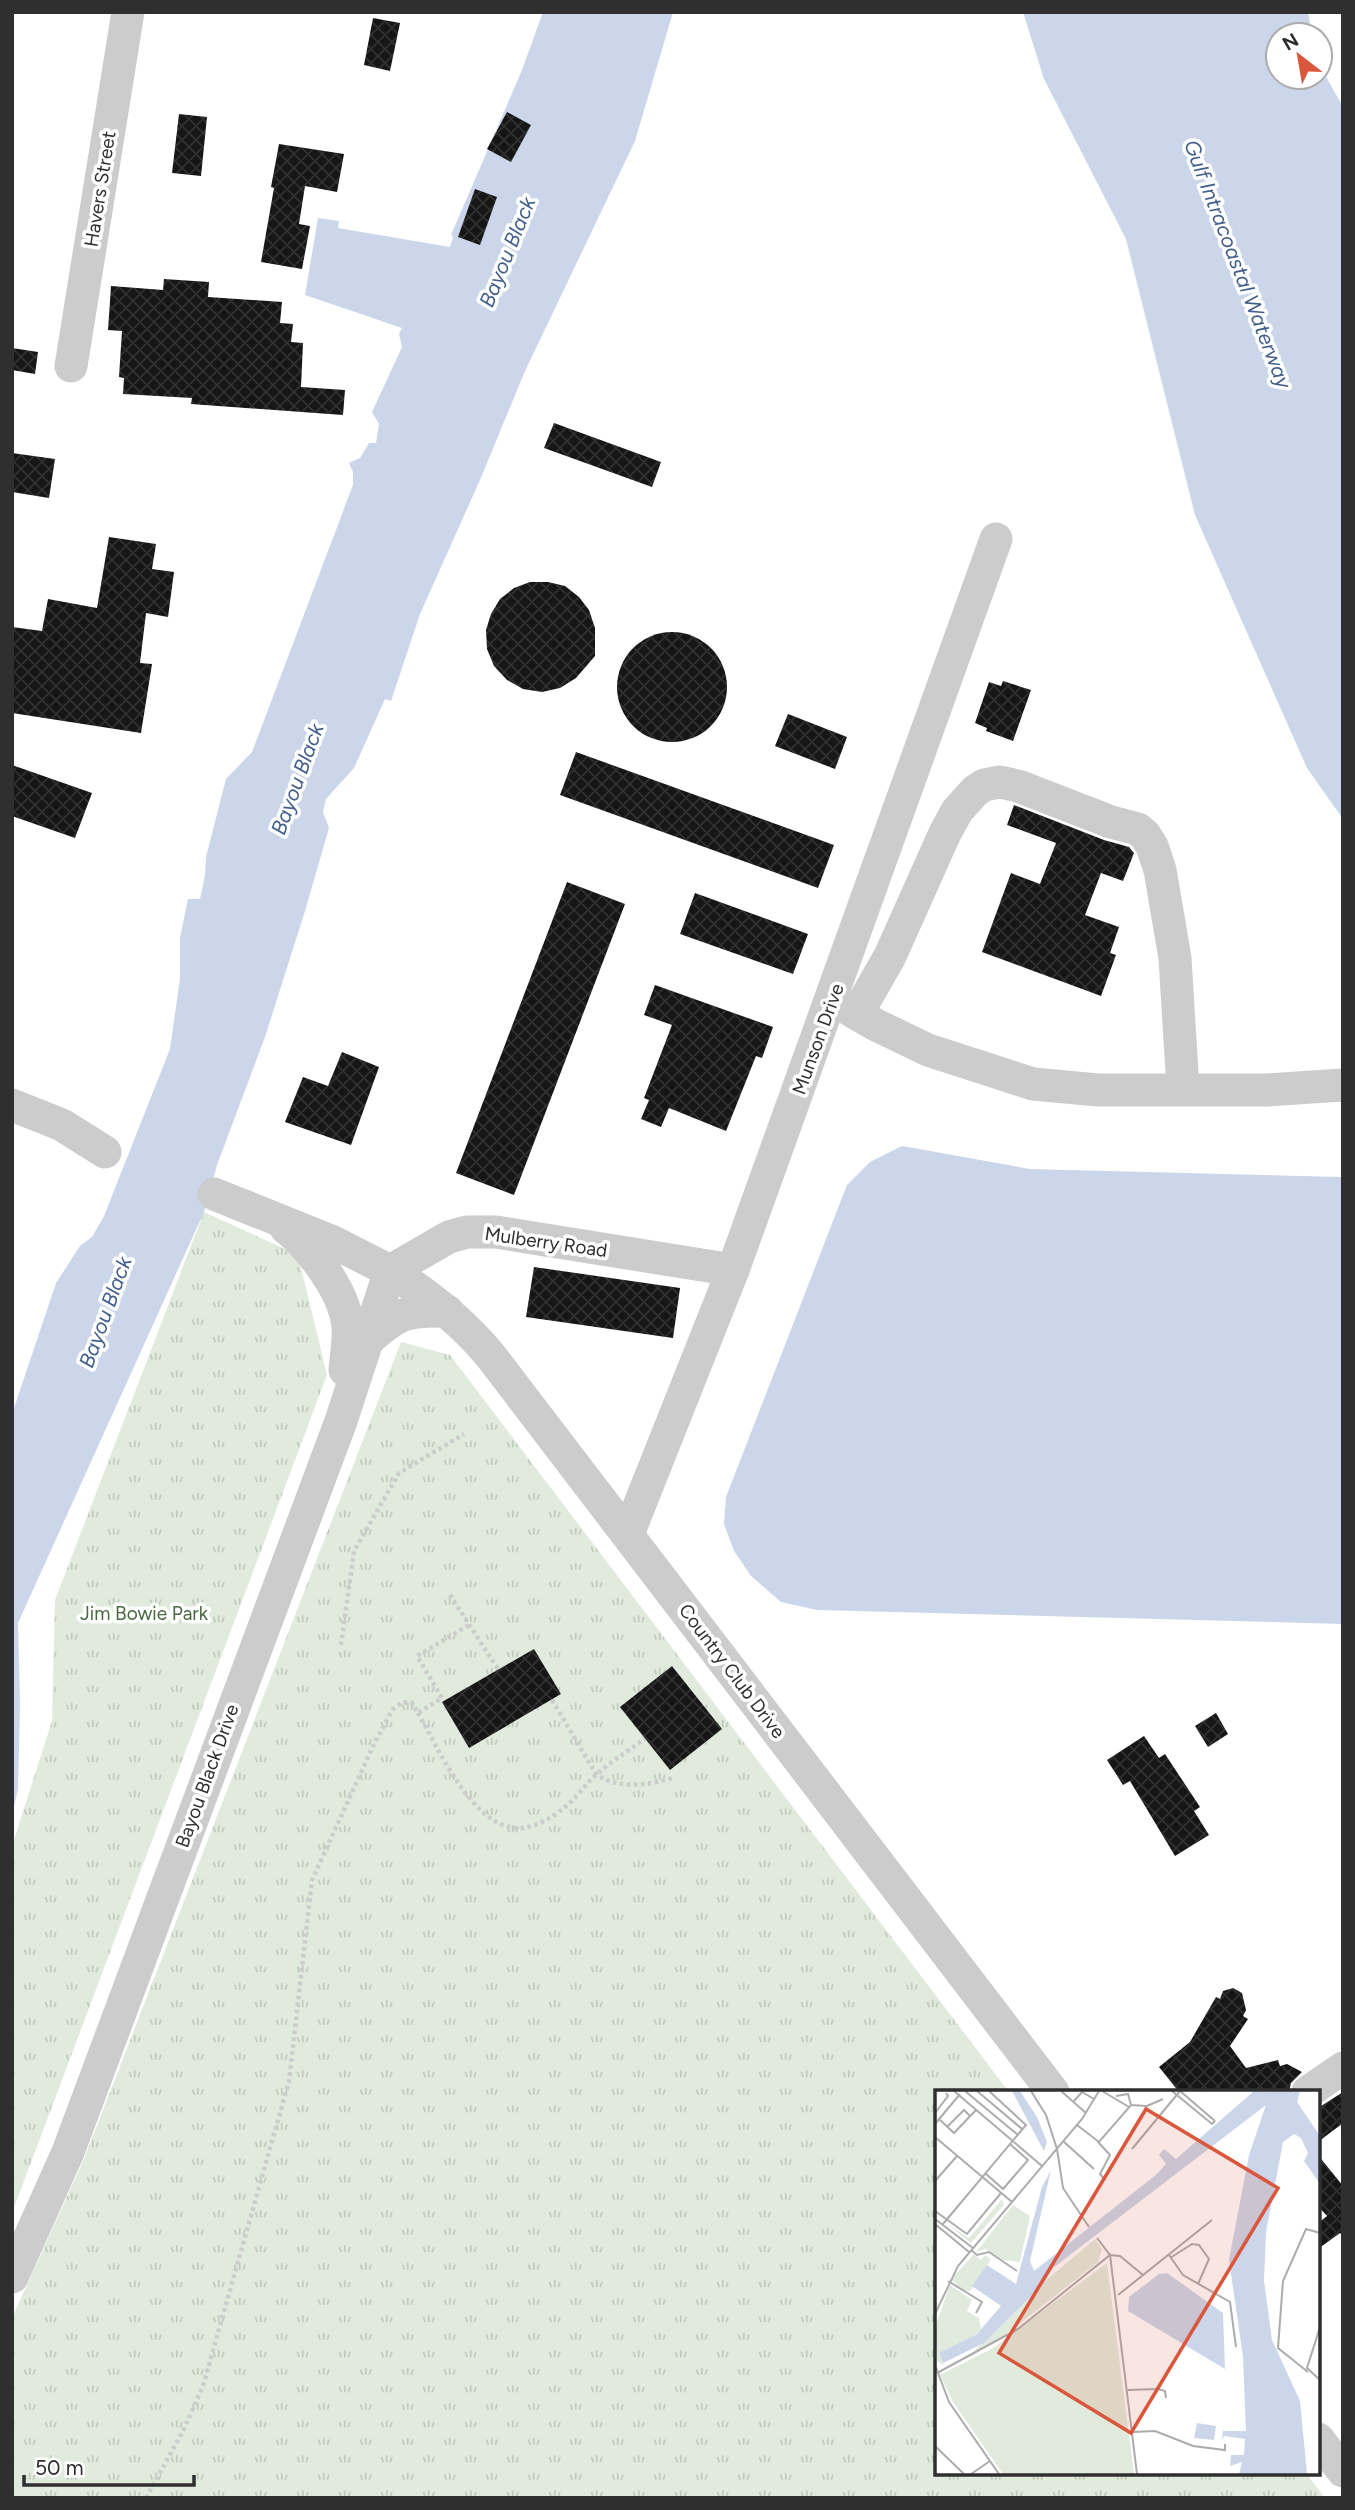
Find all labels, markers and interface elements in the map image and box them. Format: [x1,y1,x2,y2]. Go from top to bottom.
north arrow [1264,21,1334,91]
text: N [1278,28,1303,55]
street label: Havers Street [79,129,121,249]
water label: Gulf Intracoastal Waterway [1179,136,1297,393]
water label: Bayou Black [474,193,541,311]
water label: Bayou Black [265,719,329,838]
street label: Munson Drive [787,980,849,1098]
street label: Mulberry Road [483,1222,609,1262]
water label: Bayou Black [73,1252,137,1371]
street label: Country Club Drive [674,1599,790,1743]
park label: Jim Bowie Park [80,1602,209,1625]
street label: Bayou Black Drive [170,1701,244,1851]
inset map [935,2090,1320,2475]
scale bar [24,2444,194,2488]
text: 50 m [35,2455,84,2480]

